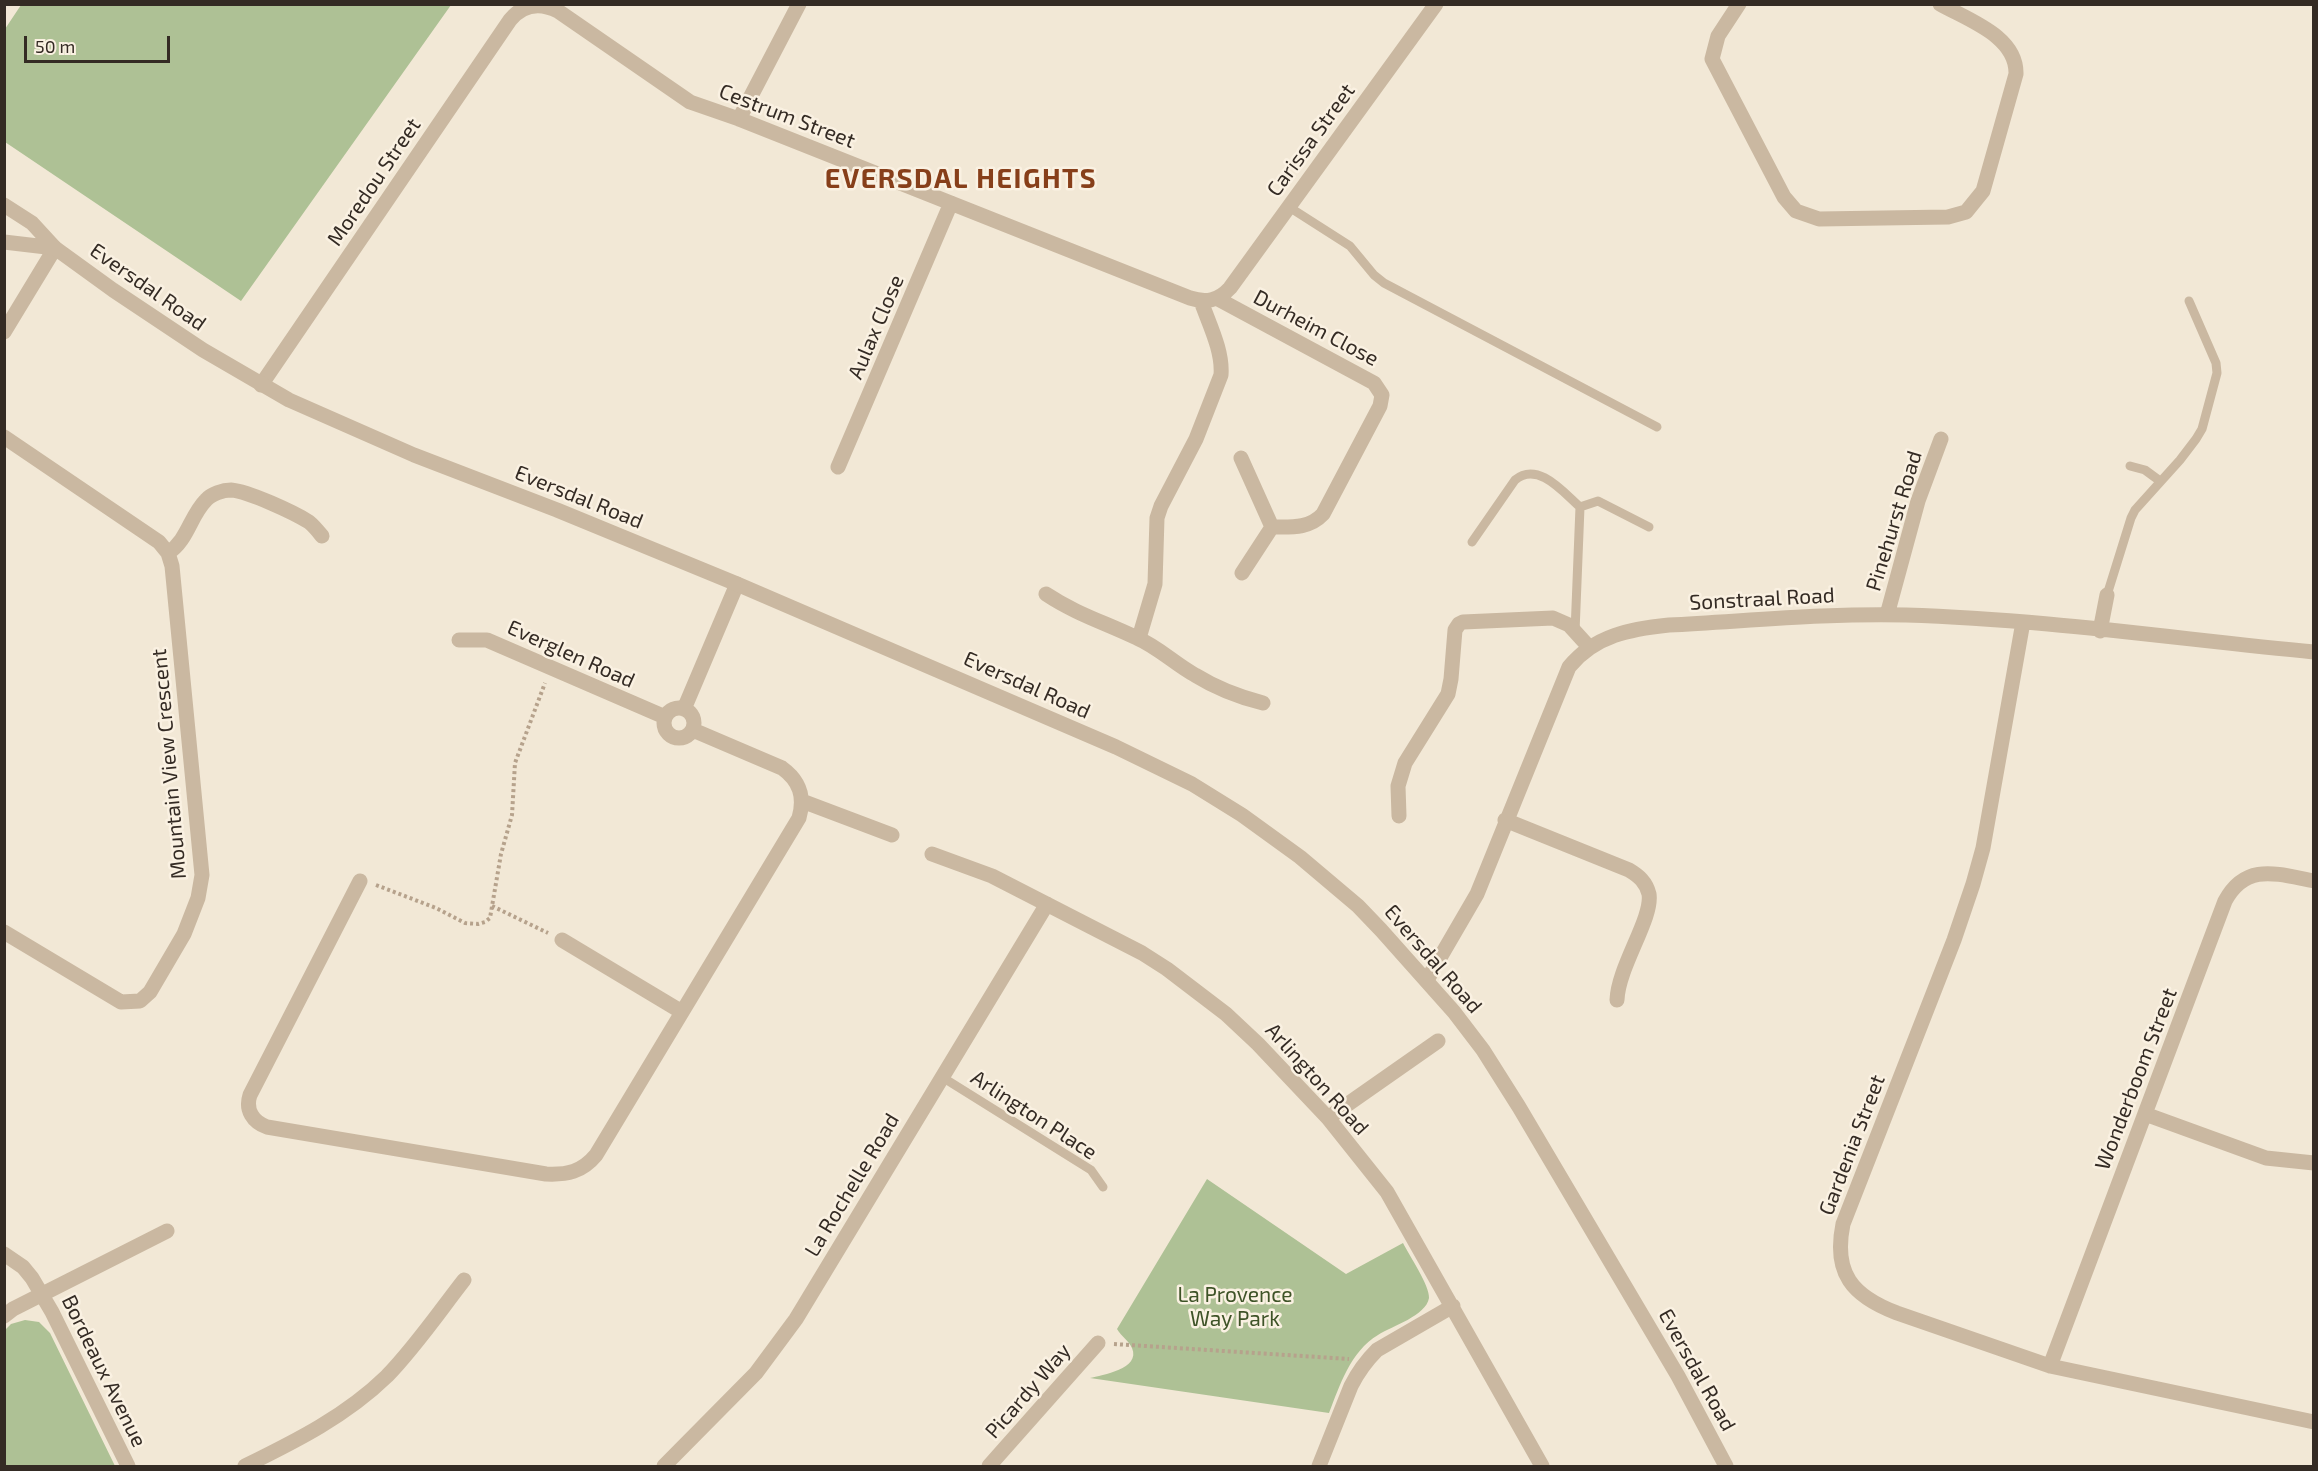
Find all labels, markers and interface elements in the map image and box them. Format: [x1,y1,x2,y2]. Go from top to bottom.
scale bar [27,24,172,62]
text: 50 m [35,35,75,57]
street label: Cestrum Street [715,78,859,154]
street label: Carissa Street [1262,79,1360,201]
street label: Moredou Street [322,113,426,251]
district label: EVERSDAL HEIGHTS [825,163,1097,195]
street label: Eversdal Road [85,238,211,336]
street label: Aulax Close [843,271,909,383]
street label: Durheim Close [1249,284,1383,372]
street label: Pinehurst Road [1861,448,1927,594]
street label: Eversdal Road [511,460,647,534]
street label: Sonstraal Road [1689,583,1835,615]
street label: Everglen Road [503,615,639,693]
street label: Eversdal Road [960,646,1094,724]
street label: Mountain View Crescent [146,648,192,880]
street label: Eversdal Road [1379,899,1487,1019]
street label: Wonderboom Street [2090,985,2182,1173]
street label: Arlington Road [1260,1018,1374,1140]
street label: Arlington Place [966,1065,1102,1165]
street label: Gardenia Street [1814,1071,1890,1219]
street label: La Rochelle Road [799,1109,905,1261]
park label: La Provence Way Park [1177,1282,1293,1332]
street label: Bordeaux Avenue [56,1291,152,1451]
street label: Eversdal Road [1653,1304,1741,1436]
street label: Picardy Way [980,1338,1076,1444]

